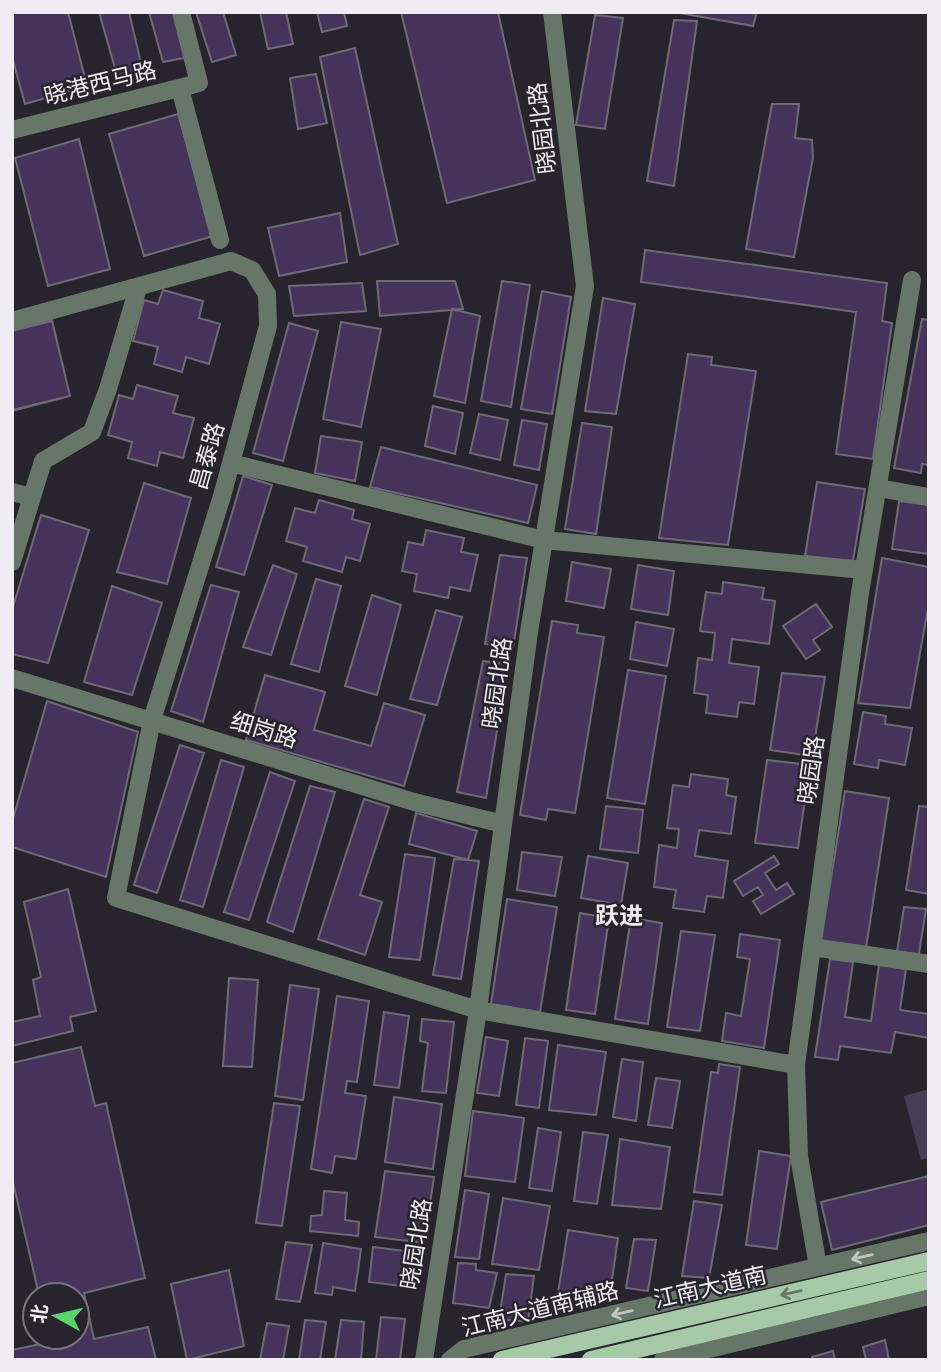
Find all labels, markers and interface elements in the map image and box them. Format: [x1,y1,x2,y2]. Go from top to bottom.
street label: 晓港西马路 [41,56,159,111]
street label: 晓园北路 [523,81,562,175]
street label: 昌泰路 [185,419,231,493]
street label: 晓园北路 [478,636,518,731]
street label: 细岗路 [227,707,301,754]
street label: 晓园路 [793,734,831,806]
district label: 跃进 [595,902,643,931]
street label: 晓园北路 [396,1197,438,1292]
one-way arrow [851,1250,874,1264]
street label: 江南大道南 [651,1261,769,1315]
street label: 江南大道南辅路 [459,1277,622,1343]
north arrow [21,1281,91,1351]
one-way arrow [780,1287,803,1301]
text: 北 [28,1303,53,1325]
one-way arrow [611,1307,634,1321]

